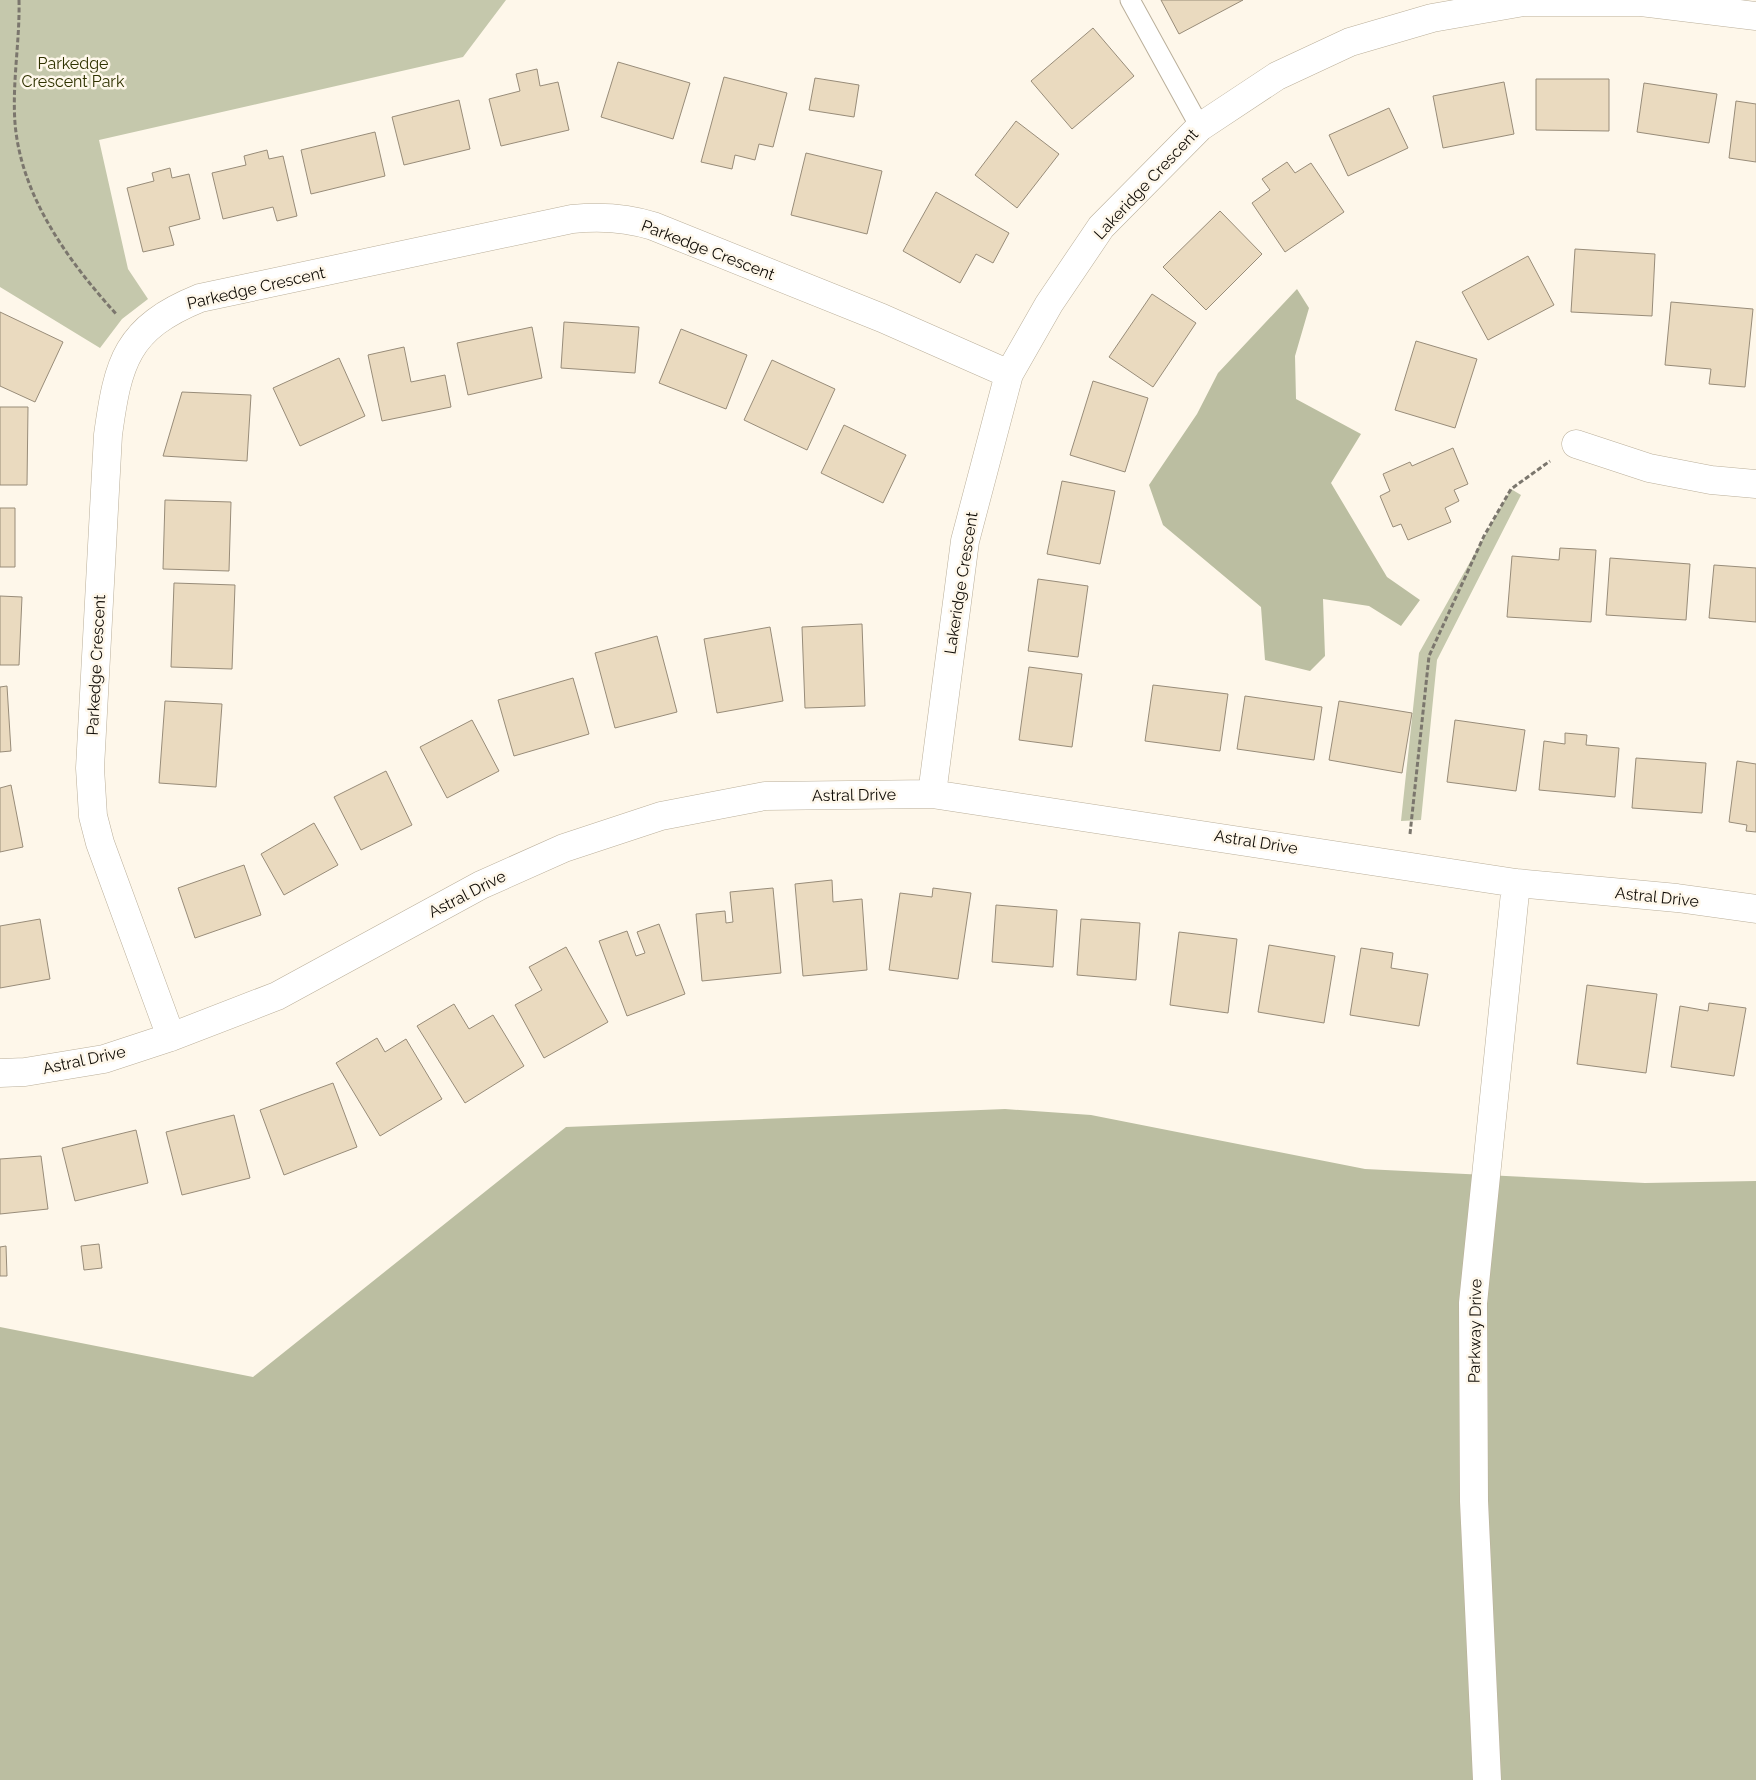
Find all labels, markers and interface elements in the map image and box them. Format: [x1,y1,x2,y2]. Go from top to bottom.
park label: Parkedge Crescent Park [22,54,125,91]
street label: Lakeridge Crescent [1090,124,1203,243]
street label: Parkedge Crescent [639,216,778,284]
street label: Parkedge Crescent [185,263,328,313]
street label: Lakeridge Crescent [940,510,982,656]
street label: Parkedge Crescent [83,593,109,736]
street label: Astral Drive [812,785,896,805]
street label: Astral Drive [1213,826,1299,858]
street label: Astral Drive [425,866,509,922]
street label: Astral Drive [1614,883,1700,911]
street label: Astral Drive [41,1042,127,1078]
street label: Parkway Drive [1465,1279,1485,1383]

